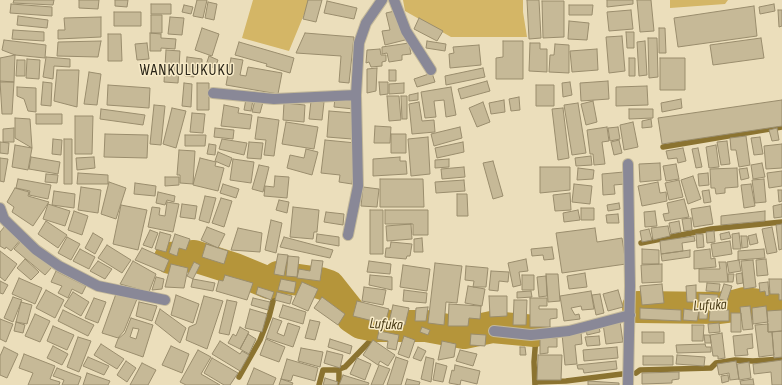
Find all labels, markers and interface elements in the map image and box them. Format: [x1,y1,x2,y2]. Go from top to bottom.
district label: WANKULUKUKU [139,61,235,81]
water label: Lufuka [693,296,727,316]
water label: Lufuka [369,315,403,335]

